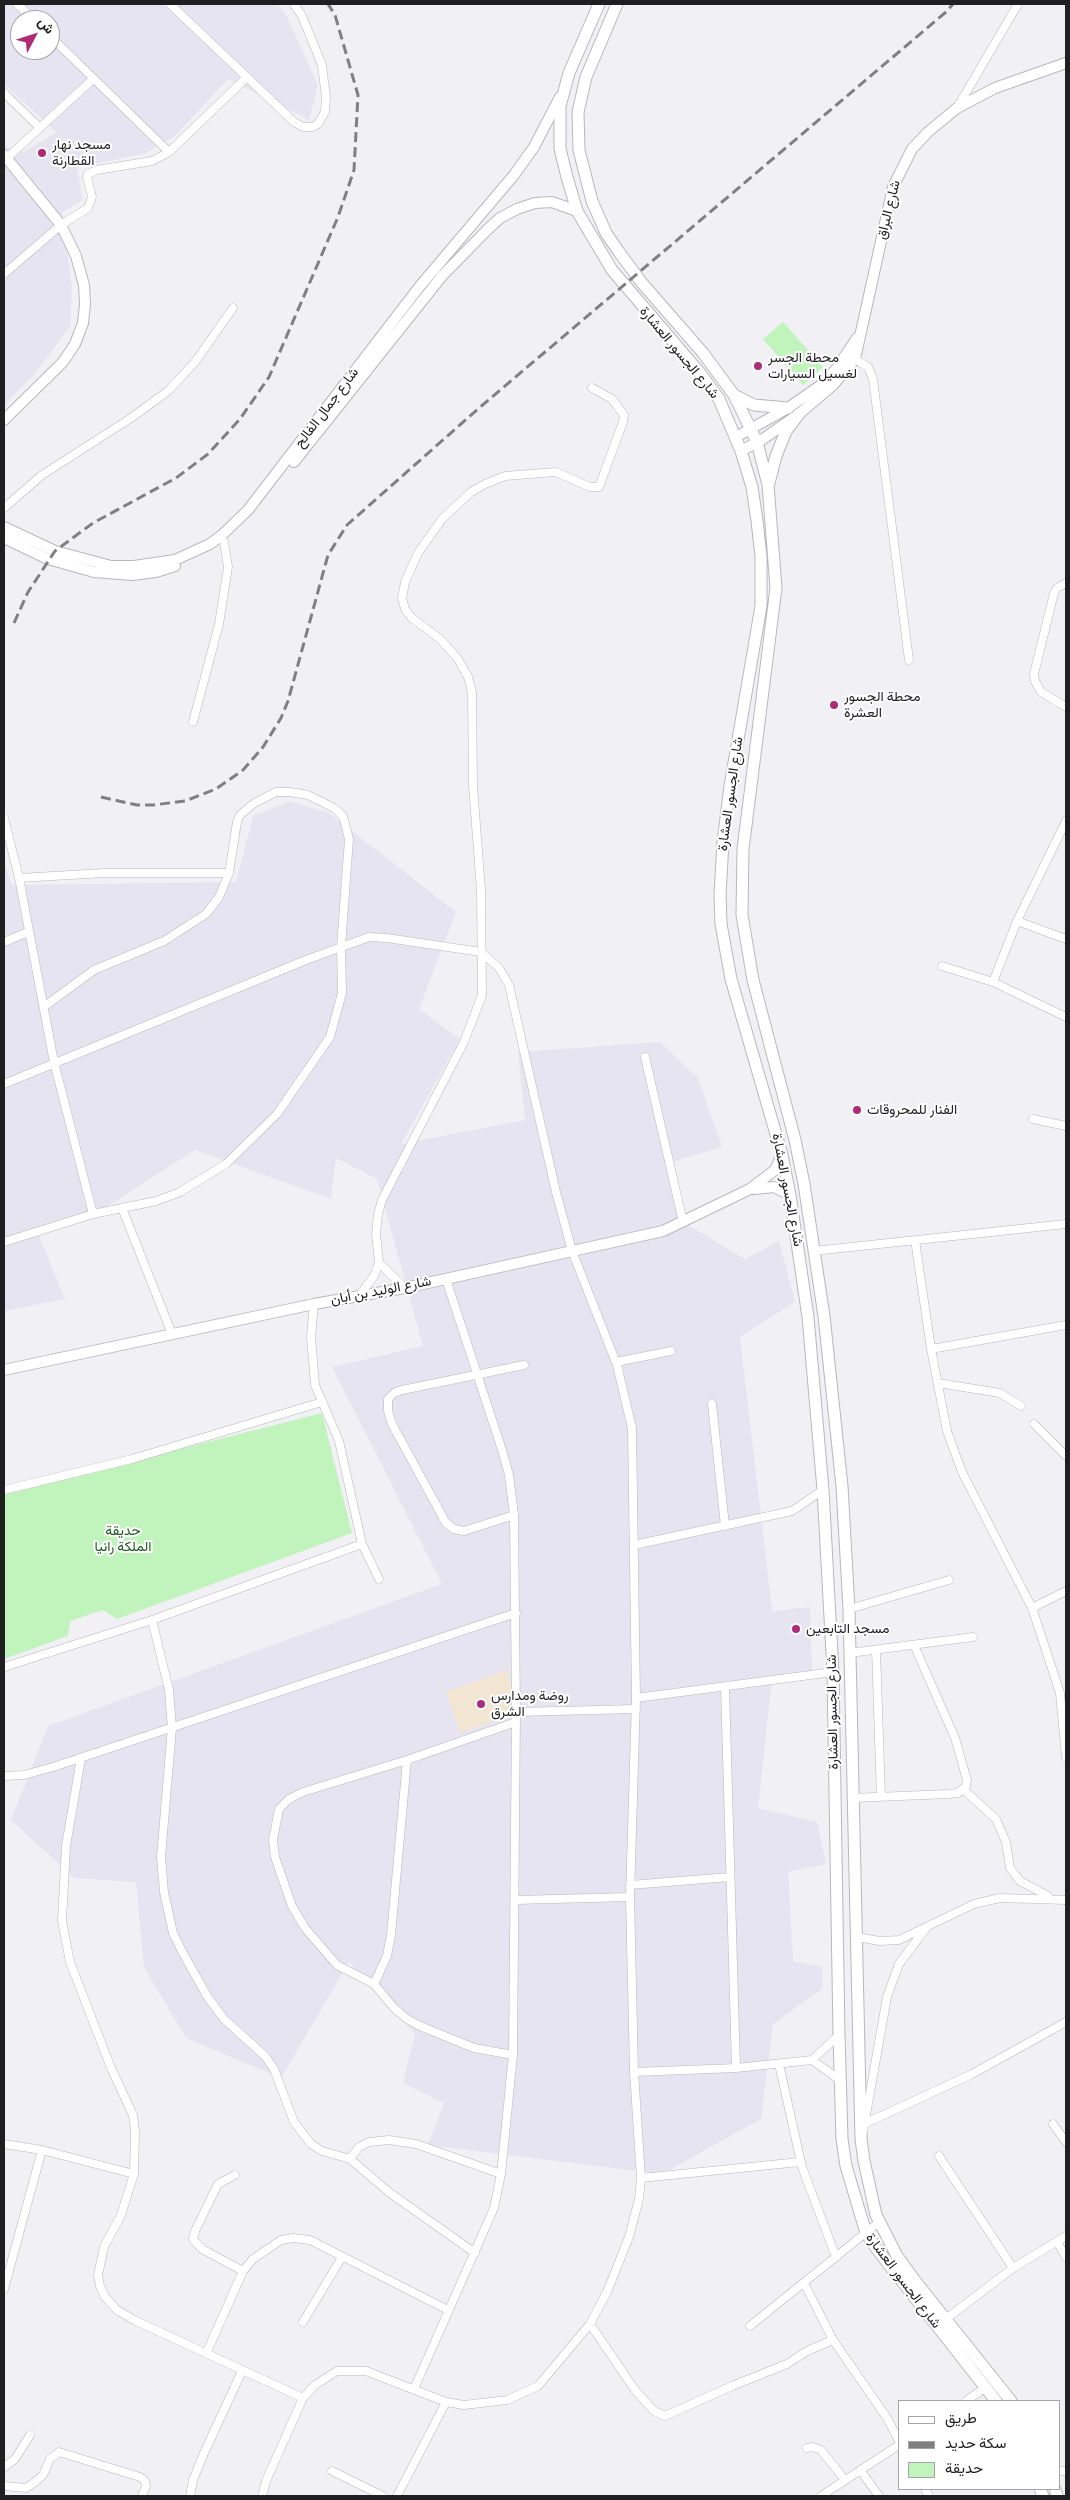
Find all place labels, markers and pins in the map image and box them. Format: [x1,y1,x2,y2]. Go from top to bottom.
place label: مسجد نهار القطارنة [52,137,111,170]
marker: مسجد نهار القطارنة [36,147,48,159]
place label: محطة الجسر لغسيل السيارات [768,350,857,382]
marker: محطة الجسر لغسيل السيارات [752,360,764,372]
place label: محطة الجسور العشرة [844,689,920,722]
marker: محطة الجسور العشرة [828,699,840,711]
place label: الفنار للمحروقات [867,1102,957,1118]
marker: الفنار للمحروقات [851,1104,863,1116]
place label: مسجد التابعين [806,1621,889,1637]
marker: مسجد التابعين [790,1623,802,1635]
place label: روضة ومدارس الشرق [491,1688,568,1720]
marker: روضة ومدارس الشرق [475,1698,487,1710]

